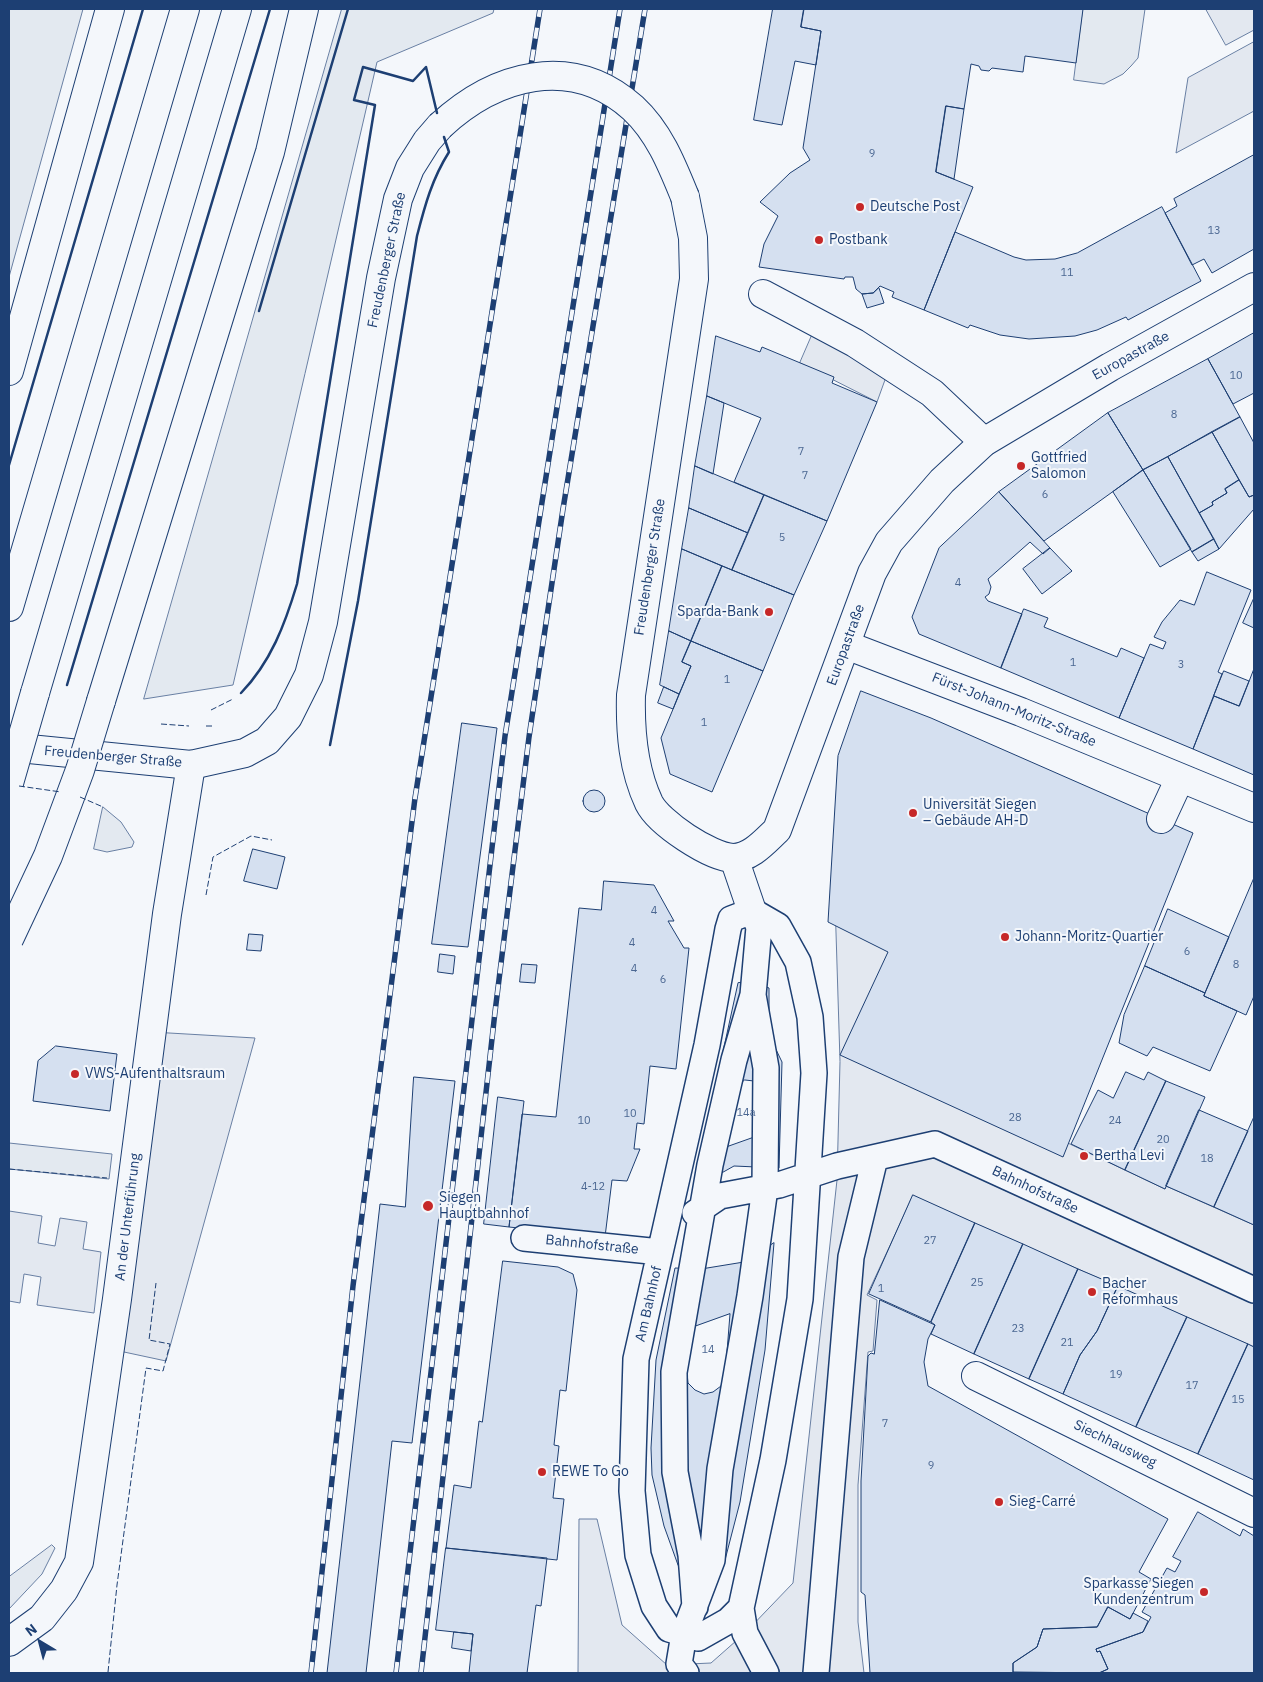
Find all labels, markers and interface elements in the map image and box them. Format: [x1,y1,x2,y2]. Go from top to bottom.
house number: 9 [869,147,875,161]
street label: Freudenberger Straße [364,191,410,329]
place label: Deutsche Post [870,199,960,215]
marker: Deutsche Post [854,201,866,213]
house number: 13 [1207,224,1221,238]
place label: Postbank [829,232,888,248]
marker: Postbank [813,234,825,246]
house number: 11 [1060,266,1074,280]
street label: Europastraße [1090,328,1172,384]
house number: 10 [1229,369,1243,383]
house number: 8 [1171,408,1177,422]
house number: 7 [798,445,804,459]
place label: Gottfried Salomon [1031,450,1087,482]
marker: Gottfried Salomon [1015,460,1027,472]
house number: 7 [802,469,808,483]
house number: 6 [1042,488,1048,502]
street label: Freudenberger Straße [631,497,669,637]
house number: 5 [779,531,785,545]
house number: 4 [955,576,961,590]
street label: Europastraße [823,602,869,688]
place label: Sparda-Bank [677,604,759,620]
marker: Sparda-Bank [763,606,775,618]
house number: 1 [1070,656,1076,670]
house number: 3 [1178,658,1184,672]
street label: Fürst-Johann-Moritz-Straße [929,669,1099,751]
house number: 1 [724,673,730,687]
house number: 1 [701,716,707,730]
street label: Freudenberger Straße [43,743,183,771]
place label: Universität Siegen – Gebäude AH-D [923,797,1037,830]
marker: Universität Siegen – Gebäude AH-D [907,807,919,819]
house number: 4 [651,904,657,918]
place label: Johann-Moritz-Quartier [1015,929,1163,945]
marker: Johann-Moritz-Quartier [999,931,1011,943]
house number: 4 [629,936,635,950]
house number: 6 [1184,945,1190,959]
house number: 8 [1233,958,1239,972]
house number: 4 [631,962,637,976]
house number: 6 [660,973,666,987]
place label: VWS-Aufenthaltsraum [85,1066,225,1082]
marker: VWS-Aufenthaltsraum [69,1068,81,1080]
house number: 14a [736,1106,756,1120]
house number: 10 [623,1107,637,1121]
house number: 28 [1008,1111,1022,1125]
house number: 10 [577,1114,591,1128]
house number: 24 [1108,1114,1122,1128]
house number: 20 [1156,1133,1170,1147]
place label: Bertha Levi [1094,1148,1165,1164]
marker: Bertha Levi [1078,1150,1090,1162]
street label: An der Unterführung [112,1152,144,1282]
house number: 18 [1200,1152,1214,1166]
street label: Bahnhofstraße [989,1163,1081,1217]
house number: 4-12 [581,1180,605,1194]
place label: Siegen Hauptbahnhof [439,1190,529,1222]
marker: Siegen Hauptbahnhof [421,1199,435,1213]
street label: Bahnhofstraße [545,1232,639,1258]
house number: 27 [923,1234,937,1248]
street label: Am Bahnhof [632,1264,666,1344]
house number: 25 [970,1276,984,1290]
place label: Bacher Reformhaus [1102,1276,1178,1308]
house number: 1 [878,1282,884,1296]
marker: Bacher Reformhaus [1086,1286,1098,1298]
house number: 23 [1011,1322,1025,1336]
house number: 21 [1060,1336,1074,1350]
house number: 14 [701,1343,715,1357]
house number: 19 [1109,1368,1123,1382]
house number: 17 [1185,1379,1199,1393]
house number: 15 [1231,1393,1245,1407]
house number: 7 [882,1417,888,1431]
street label: Siechhausweg [1071,1417,1159,1471]
house number: 9 [928,1459,934,1473]
place label: REWE To Go [552,1464,629,1480]
marker: REWE To Go [536,1466,548,1478]
place label: Sieg-Carré [1009,1494,1076,1510]
marker: Sieg-Carré [993,1496,1005,1508]
place label: Sparkasse Siegen Kundenzentrum [1084,1576,1194,1608]
marker: Sparkasse Siegen Kundenzentrum [1198,1586,1210,1598]
north arrow [15,1617,65,1667]
text: N [22,1620,40,1640]

